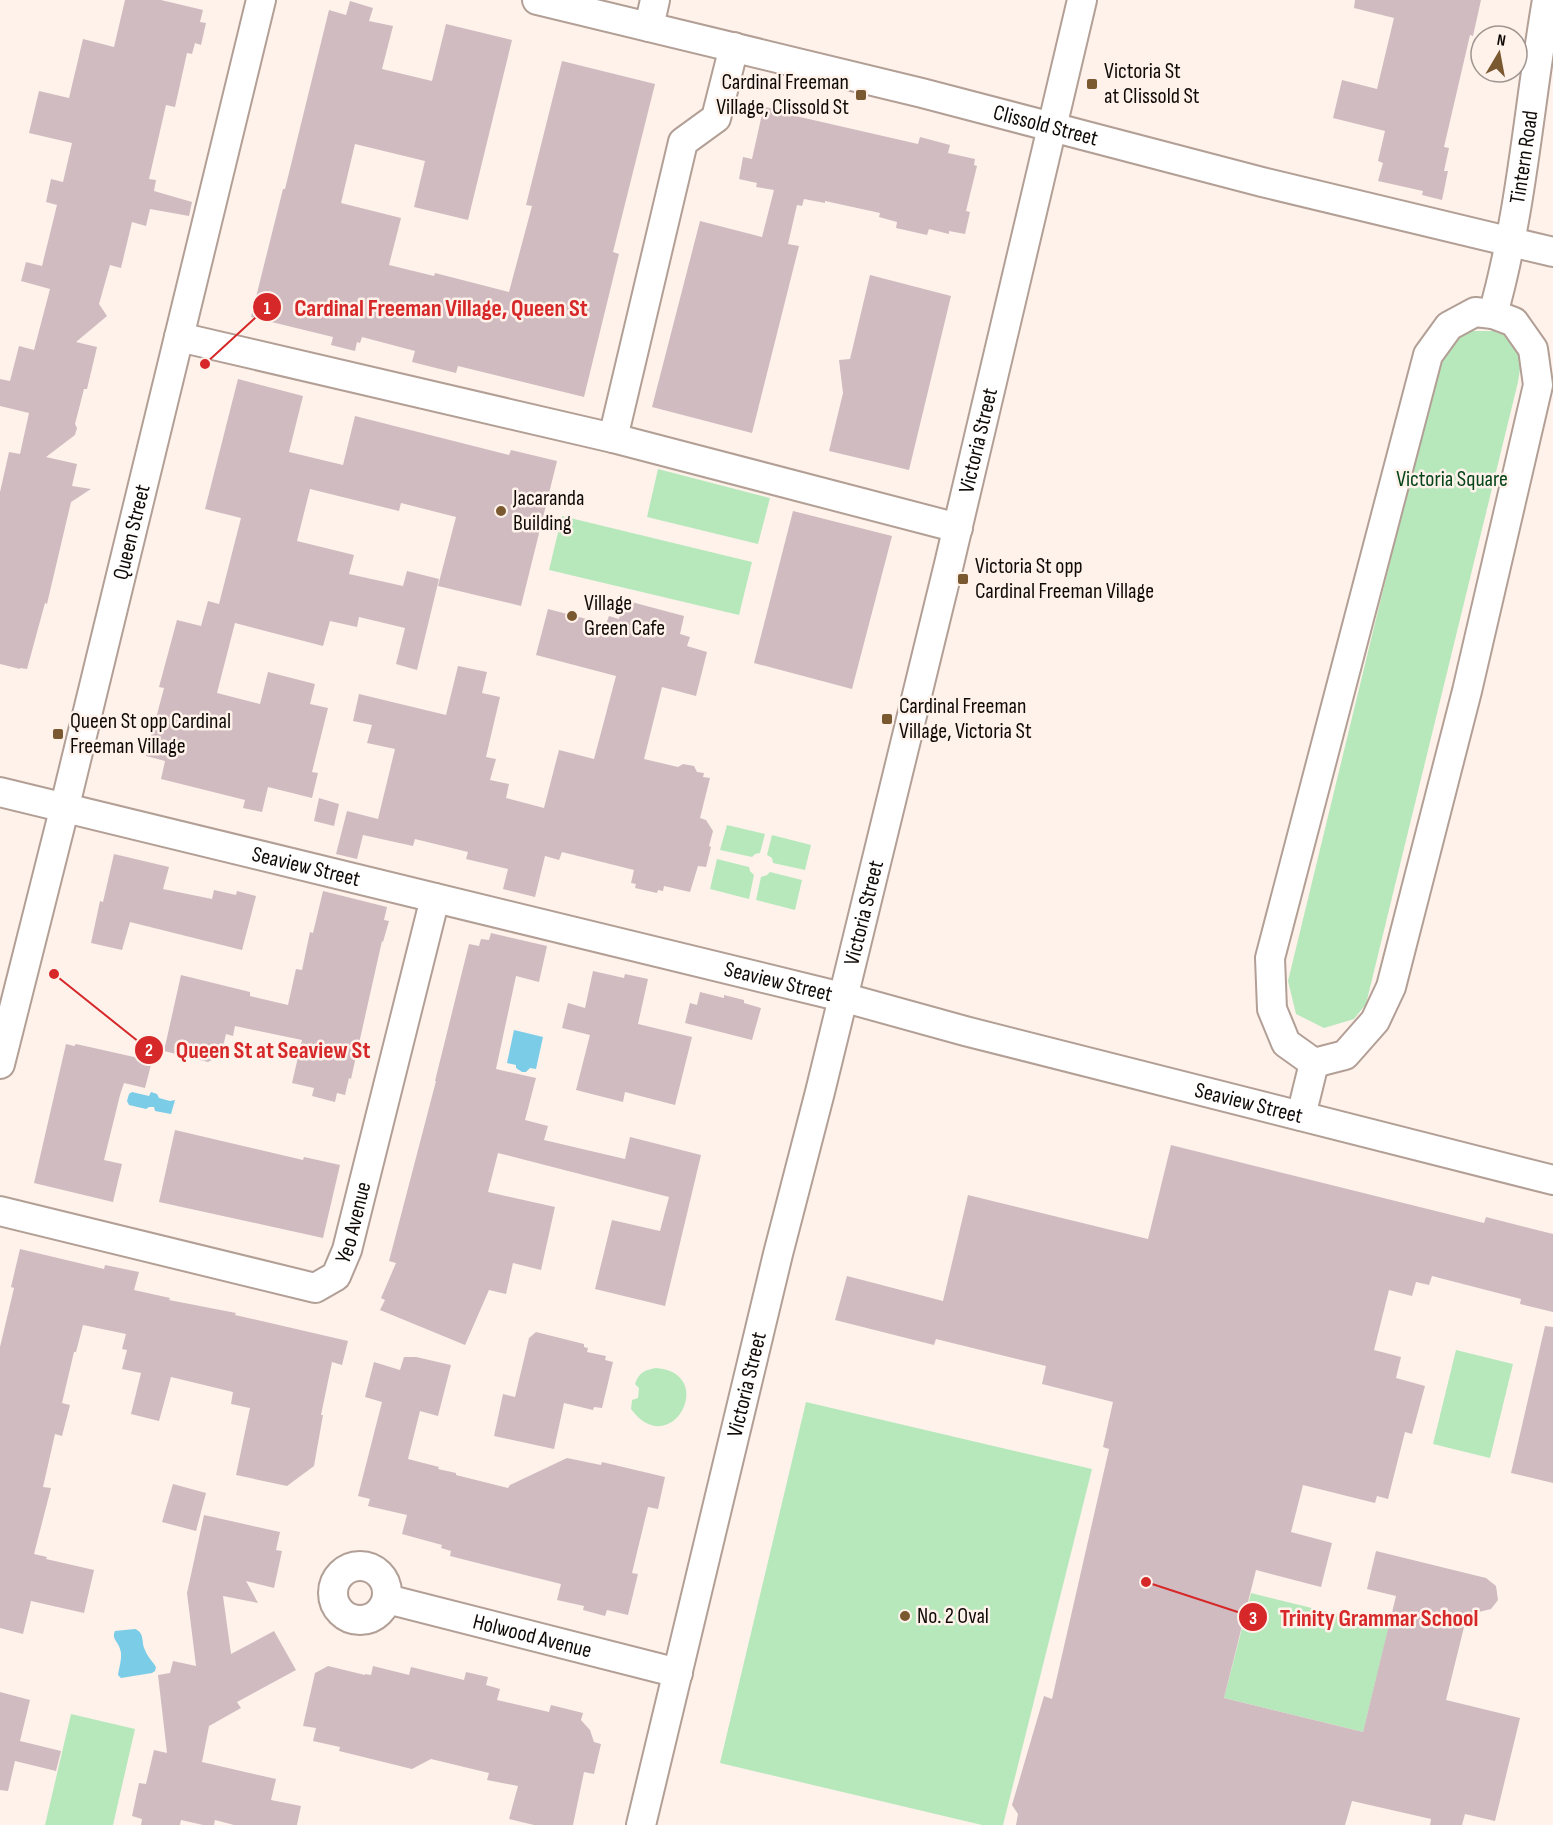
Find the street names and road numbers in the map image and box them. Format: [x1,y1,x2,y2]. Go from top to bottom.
street label: Clissold Street [990,99,1101,152]
street label: Tintern Road [1504,109,1544,206]
street label: Victoria Street [953,385,1004,496]
street label: Queen Street [107,481,156,582]
street label: Seaview Street [249,840,363,893]
street label: Victoria Street [838,857,890,968]
street label: Seaview Street [721,955,835,1008]
street label: Seaview Street [1192,1076,1306,1130]
street label: Yeo Avenue [329,1179,377,1268]
street label: Victoria Street [721,1329,772,1440]
street label: Holwood Avenue [470,1608,595,1664]

